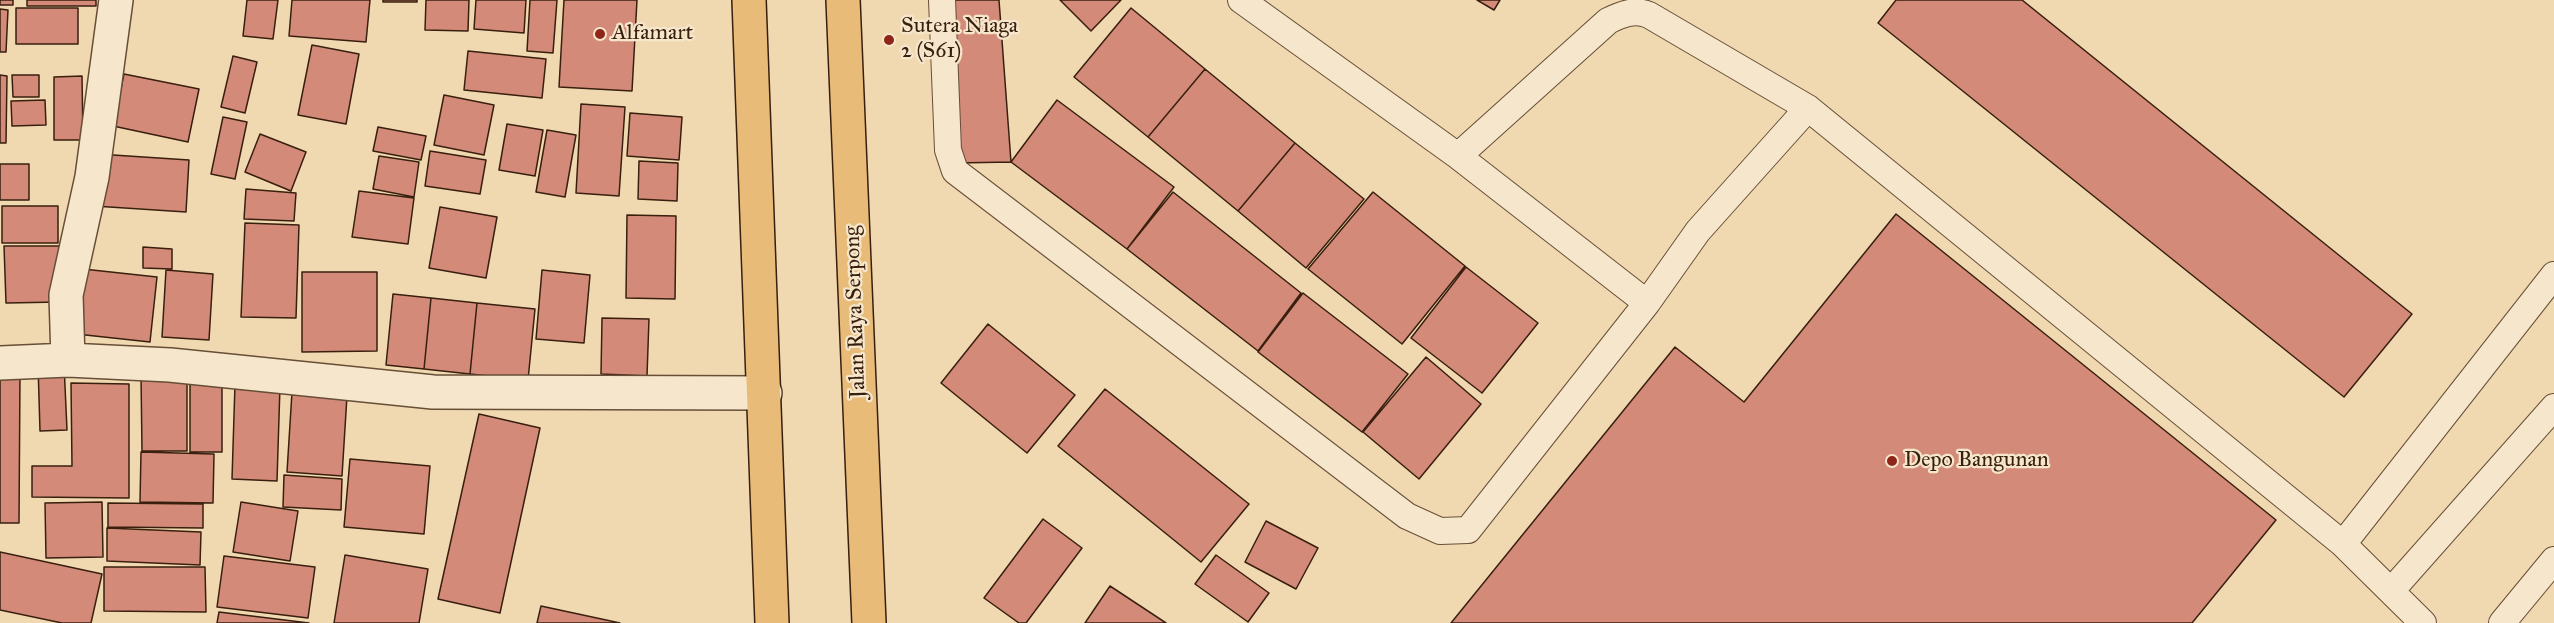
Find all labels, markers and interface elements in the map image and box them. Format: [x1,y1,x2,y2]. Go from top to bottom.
place label: Sutera Niaga 2 (S61) [901,14,1018,66]
place label: Alfamart [612,21,693,47]
marker: Alfamart [593,27,607,41]
marker: Sutera Niaga 2 (S61) [882,33,896,47]
street label: Jalan Raya Serpong [840,225,872,399]
place label: Depo Bangunan [1904,448,2049,474]
marker: Depo Bangunan [1885,454,1899,468]

